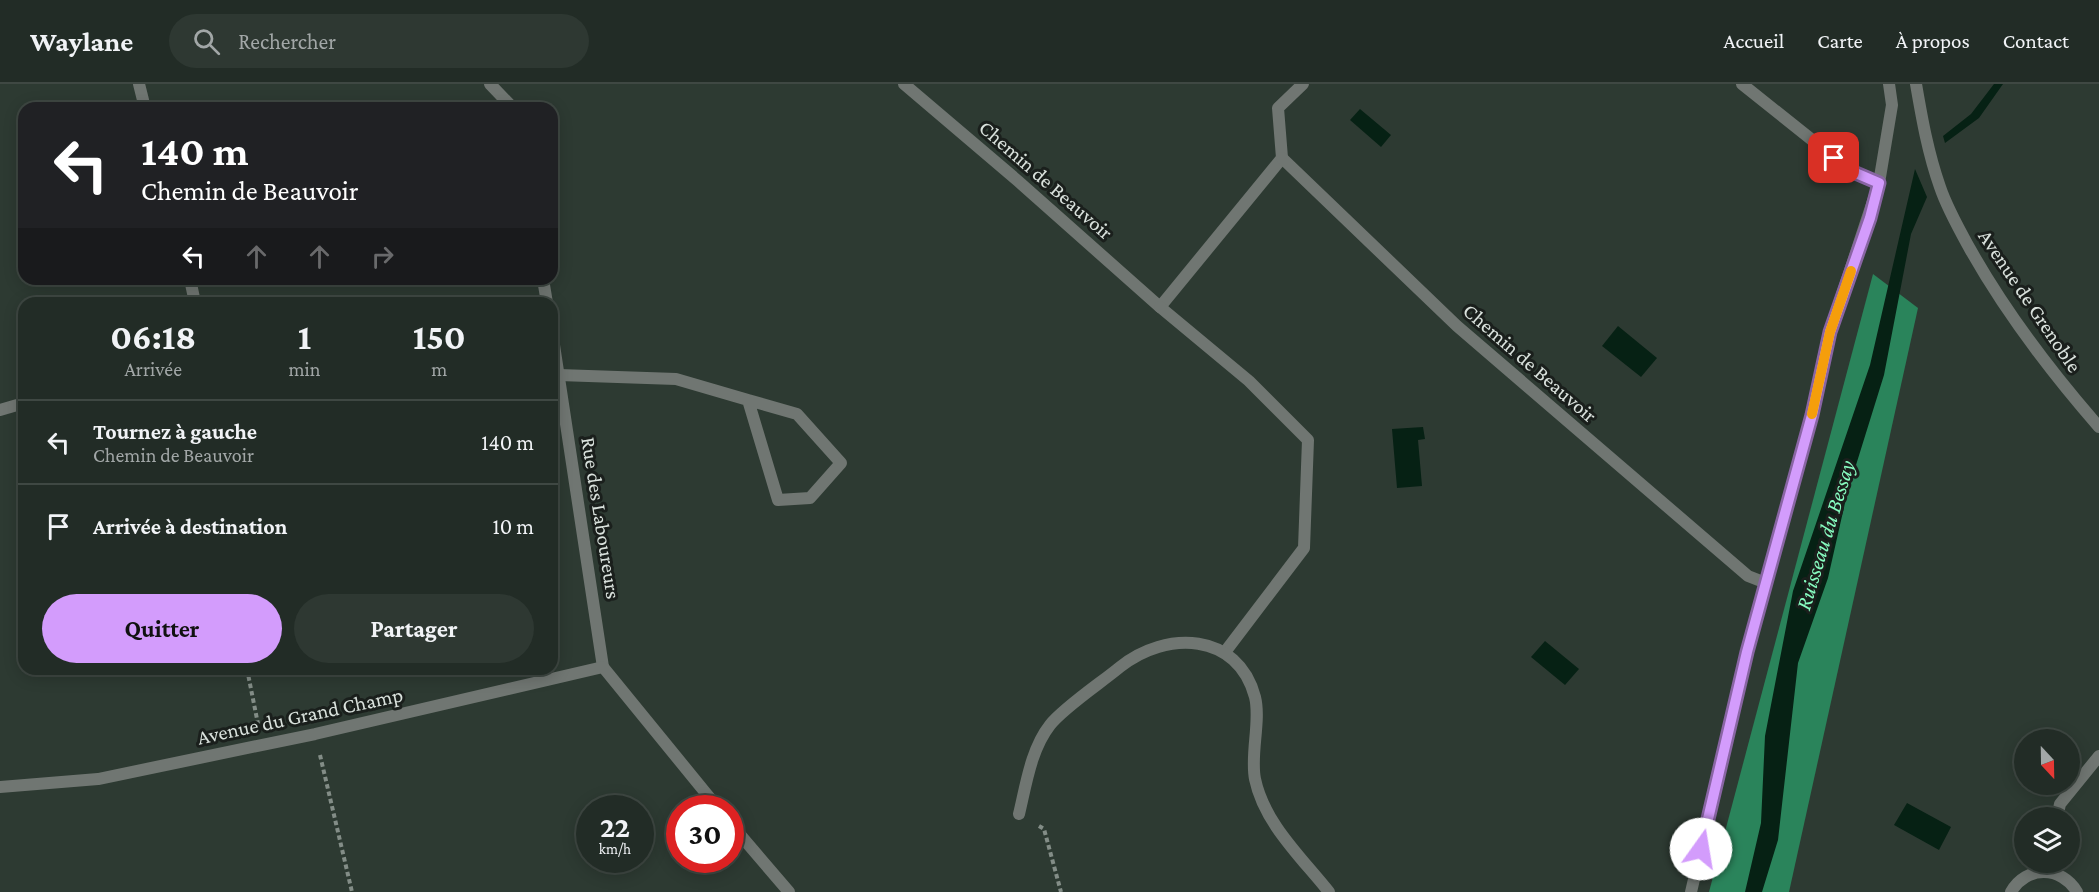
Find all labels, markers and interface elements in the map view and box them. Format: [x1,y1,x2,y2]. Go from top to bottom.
search box [169,14,589,68]
icon: search [190,25,223,58]
text: Waylane [30,26,133,57]
text: Rechercher [238,29,336,54]
text: Accueil [1724,29,1784,53]
text: Carte [1817,29,1863,53]
text: À propos [1896,29,1970,53]
text: Contact [2003,29,2069,53]
street label: Chemin de Beauvoir [974,115,1118,245]
icon: left [42,126,120,204]
text: 140 m [141,127,249,174]
pin [1808,132,1859,183]
icon: arrive [1817,141,1850,174]
text: Chemin de Beauvoir [141,176,358,206]
street label: Avenue de Grenoble [1973,225,2087,377]
icon: left [177,240,210,273]
icon: ahead [240,240,273,273]
icon: ahead [303,240,336,273]
icon: right [366,240,399,273]
street label: Chemin de Beauvoir [1458,298,1602,428]
text: 06:18 [110,317,196,357]
text: 1 [298,317,311,357]
text: 150 [413,317,466,357]
text: Arrivée [124,358,182,380]
text: min [288,358,321,380]
text: m [431,358,447,380]
text: Tournez à gauche [93,419,257,444]
icon: left [42,426,75,459]
text: 140 m [481,430,534,455]
street label: Rue des Laboureurs [576,435,626,601]
text: Chemin de Beauvoir [93,444,254,466]
water label: Ruisseau du Bessay [1790,457,1860,613]
icon: arrive [42,510,75,543]
text: Arrivée à destination [93,514,287,539]
text: 10 m [492,514,534,539]
button: Quitter [42,594,282,663]
button: Partager [294,594,534,663]
street label: Avenue du Grand Champ [195,682,405,750]
north arrow [2014,729,2080,795]
map controls [2014,729,2080,873]
speed limit sign: 30 [666,795,744,873]
button: layers [2014,807,2080,873]
text: 22 [600,810,630,843]
position arrow [1669,817,1733,881]
text: km/h [599,841,631,857]

